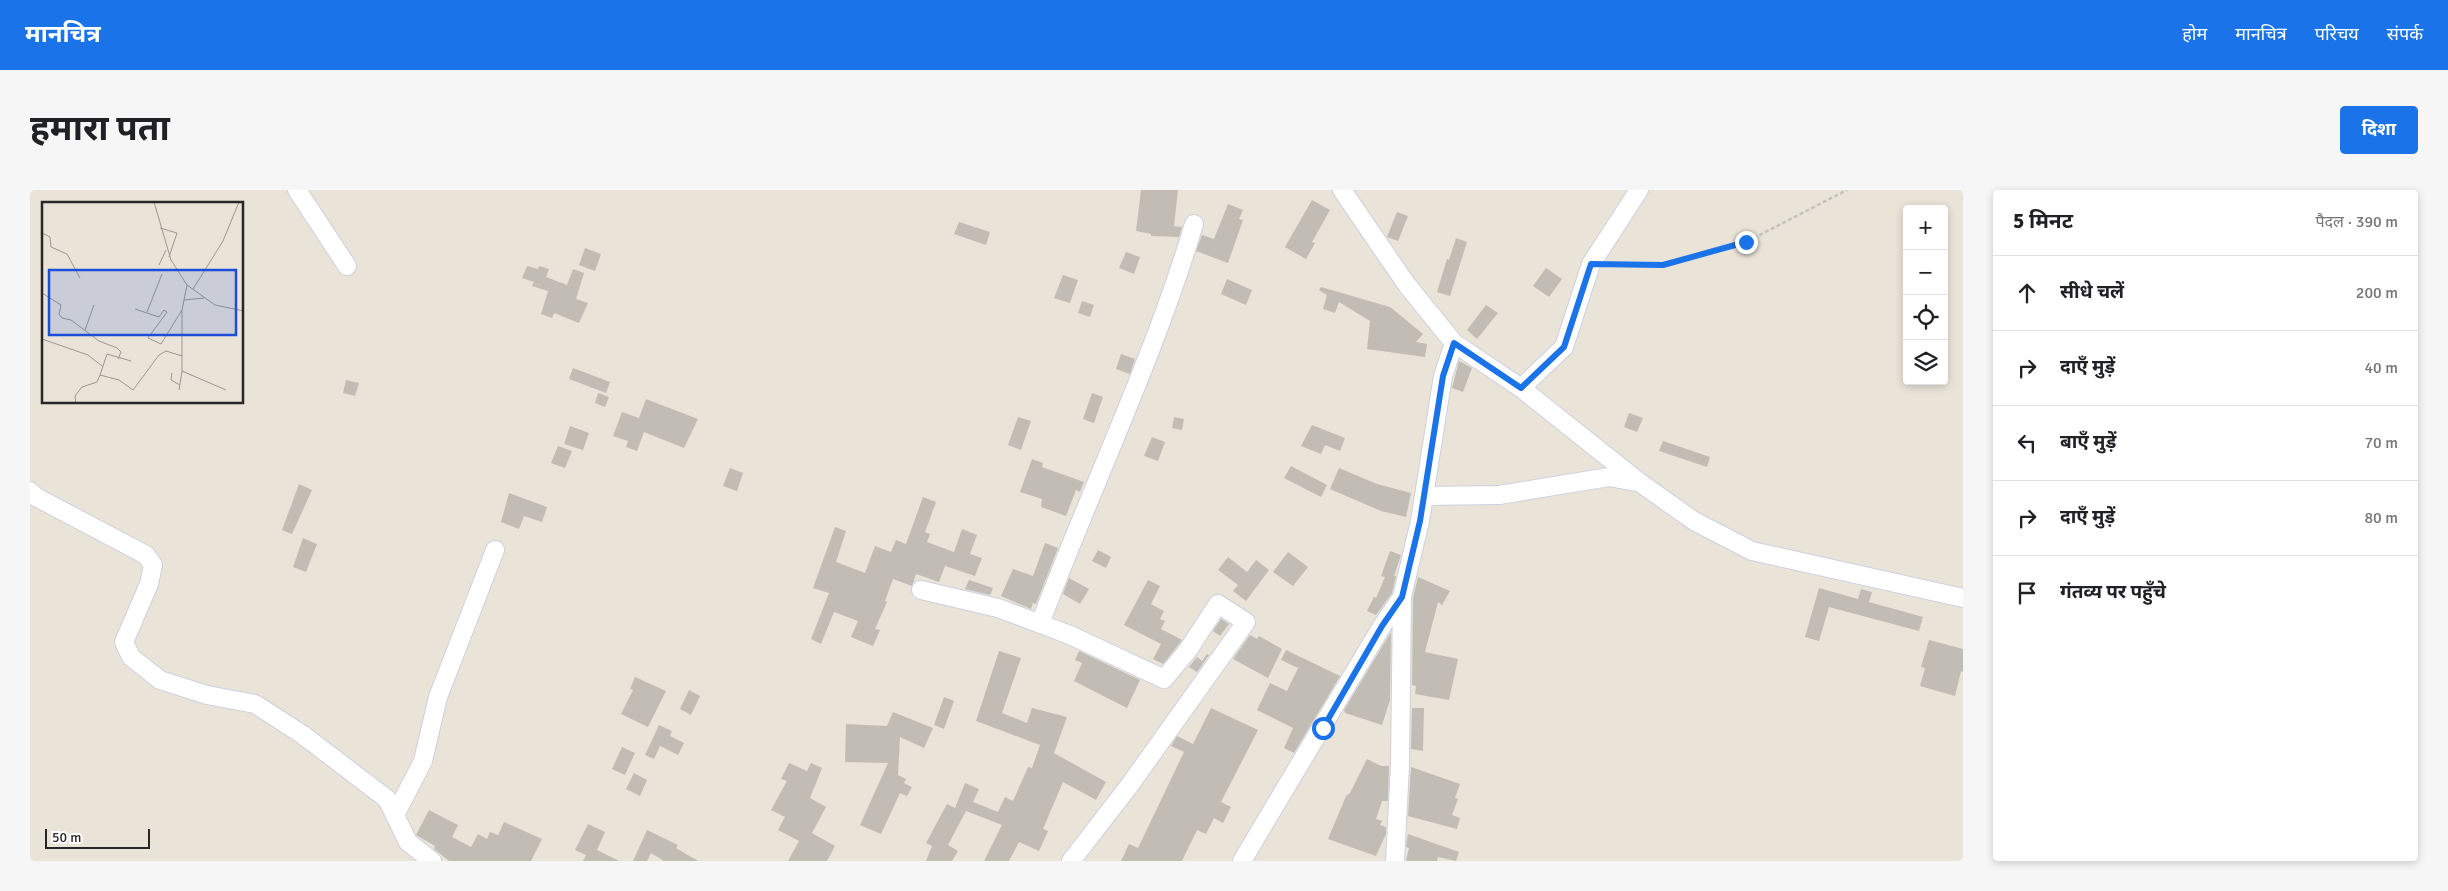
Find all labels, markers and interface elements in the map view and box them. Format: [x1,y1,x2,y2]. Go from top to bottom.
text: मानचित्र [25,19,101,49]
text: होम [2182,23,2207,45]
text: मानचित्र [2235,23,2287,45]
text: परिचय [2315,23,2359,45]
text: संपर्क [2387,23,2423,45]
button: दिशा [2340,106,2418,154]
text: हमारा पता [30,107,170,150]
inset map [42,202,244,404]
map controls [1903,205,1948,385]
button: + [1903,205,1948,250]
text: 5 मिनट [2013,208,2073,234]
text: पैदल · 390 m [2315,212,2398,232]
route end [1735,231,1758,254]
button: − [1903,250,1948,295]
icon: ahead [2013,279,2041,307]
text: सीधे चलें [2060,280,2124,304]
text: 200 m [2356,283,2398,303]
button: locate [1903,295,1948,340]
button: layers [1903,340,1948,385]
icon: right [2013,354,2041,382]
text: दाएँ मुड़ें [2060,355,2115,379]
text: 40 m [2364,358,2398,378]
icon: left [2013,429,2041,457]
text: बाएँ मुड़ें [2060,430,2116,454]
text: 70 m [2364,433,2398,453]
icon: right [2013,504,2041,532]
text: दाएँ मुड़ें [2060,505,2115,529]
text: 80 m [2364,508,2398,528]
icon: arrive [2013,579,2041,607]
text: गंतव्य पर पहुँचे [2060,580,2166,604]
route start [1312,717,1335,740]
scale bar [45,826,150,849]
text: 50 m [52,829,81,846]

